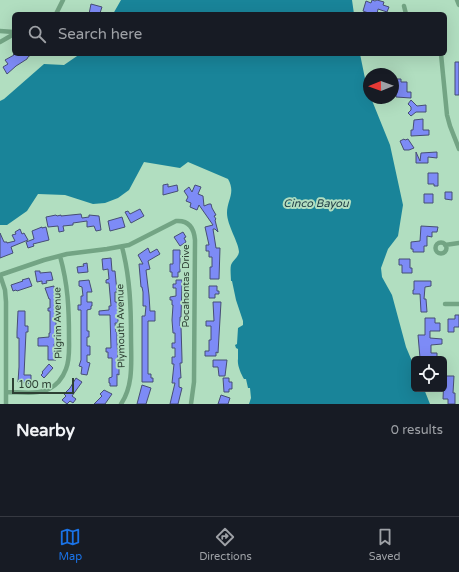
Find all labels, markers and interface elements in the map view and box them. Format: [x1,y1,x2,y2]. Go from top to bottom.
search box [12,12,447,56]
icon: search [26,23,48,45]
text: Search here [58,25,142,43]
north arrow [363,68,399,104]
water label: Cinco Bayou [283,197,350,210]
street label: Pocahontas Drive [180,244,192,328]
street label: Plymouth Avenue [114,283,128,368]
street label: Pilgrim Avenue [51,287,65,359]
map controls [411,356,447,392]
button: locate [411,356,447,392]
scale bar [12,376,74,395]
text: 100 m [18,378,52,391]
text: Nearby [16,420,75,441]
text: 0 results [391,422,443,438]
tab: Map [58,526,82,563]
tab: Directions [199,526,252,563]
tab: Saved [369,526,401,563]

